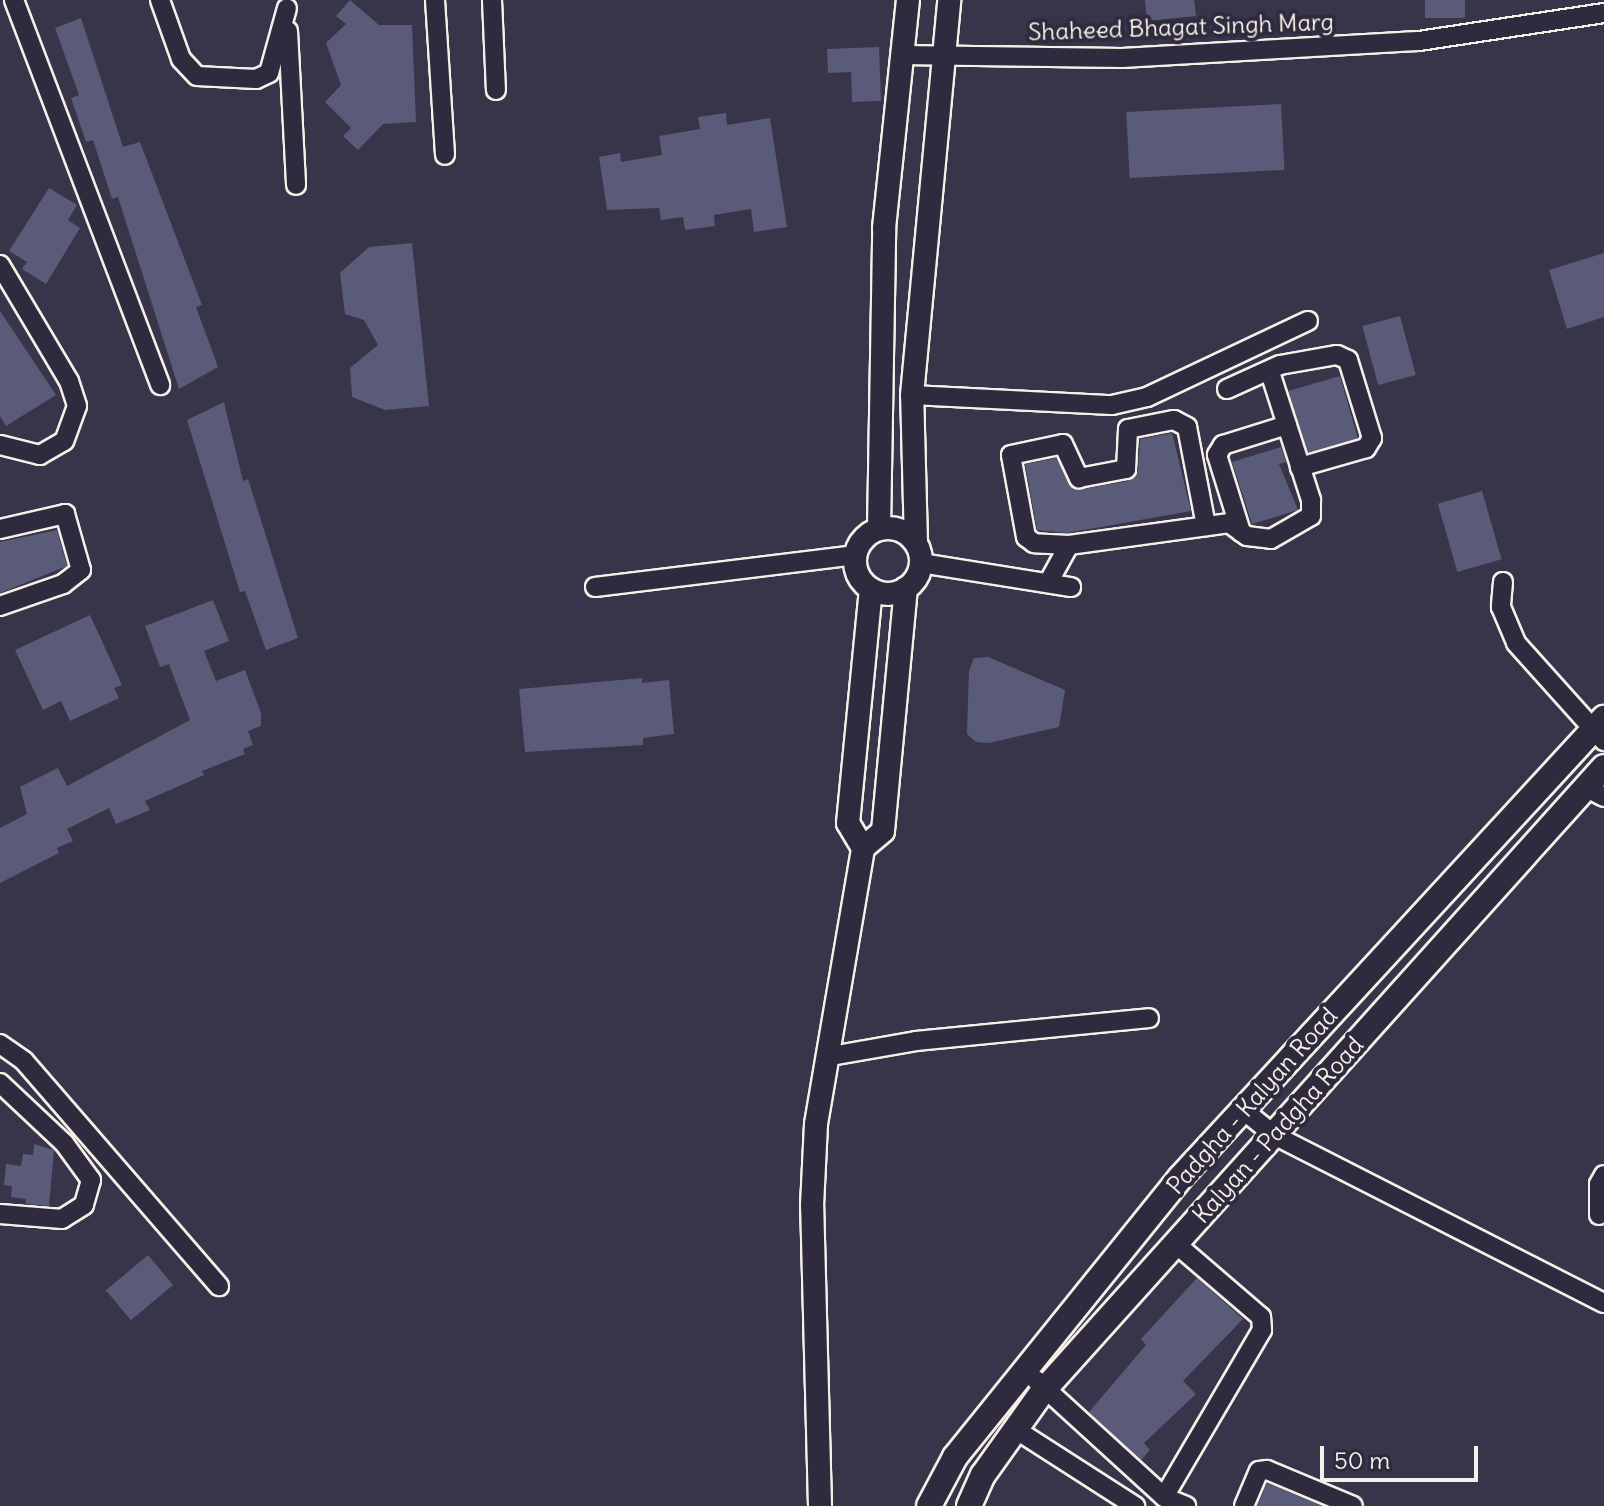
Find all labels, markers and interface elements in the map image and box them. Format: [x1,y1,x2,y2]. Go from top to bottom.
street label: Shaheed Bhagat Singh Marg [1028,7,1334,47]
street label: Padgha - Kalyan Road [1161,1002,1343,1200]
street label: Kalyan - Padgha Road [1187,1031,1369,1229]
scale bar [1324,1430,1482,1480]
text: 50 m [1334,1445,1390,1475]

